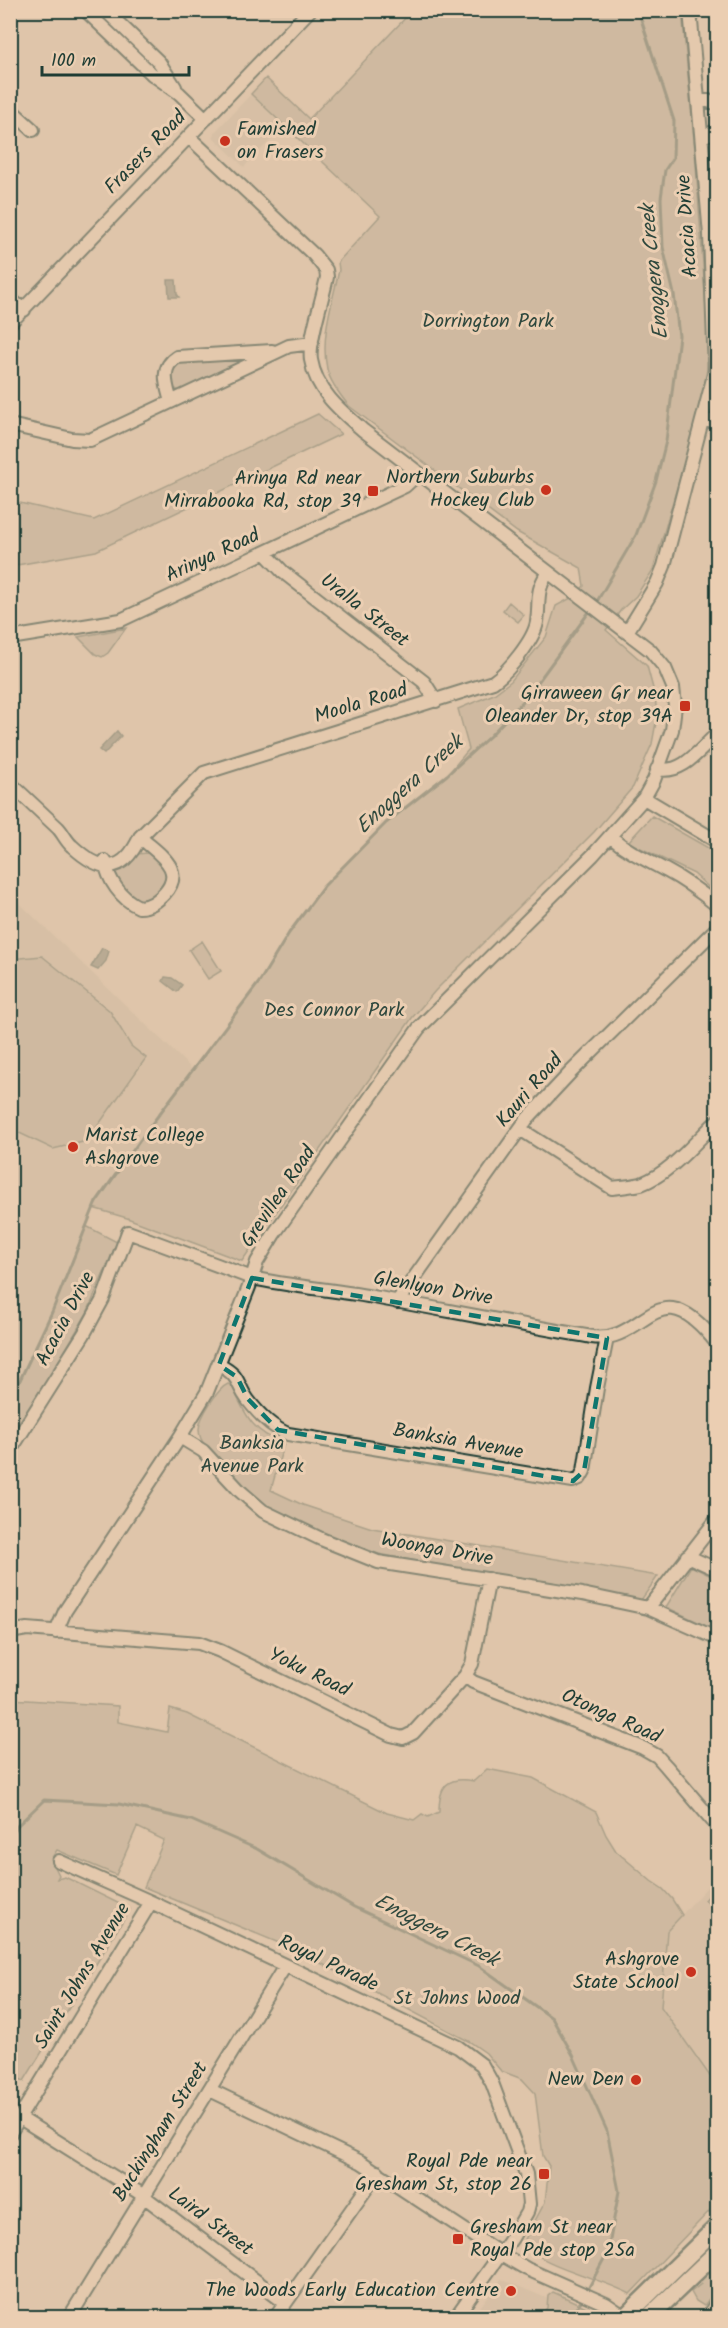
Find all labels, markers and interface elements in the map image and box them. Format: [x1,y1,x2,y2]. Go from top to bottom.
scale bar [42,39,189,77]
text: 100 m [51,47,96,76]
street label: Frasers Road [97,103,195,203]
place label: Famished on Frasers [237,114,324,169]
marker: Famished on Frasers [218,134,232,148]
street label: Acacia Drive [668,173,708,279]
water label: Enoggera Creek [631,200,679,341]
park label: Dorrington Park [422,306,555,338]
place label: Northern Suburbs Hockey Club [386,462,534,517]
place label: Arinya Rd near Mirrabooka Rd, stop 39 [164,463,362,518]
marker: Northern Suburbs Hockey Club [539,483,553,497]
marker: Arinya Rd near Mirrabooka Rd, stop 39 [366,484,380,498]
street label: Arinya Road [160,520,266,592]
street label: Uralla Street [312,566,416,656]
street label: Moola Road [310,674,413,733]
place label: Girraween Gr near Oleander Dr, stop 39A [485,678,674,733]
marker: Girraween Gr near Oleander Dr, stop 39A [678,699,692,713]
water label: Enoggera Creek [348,725,474,843]
park label: Des Connor Park [264,995,405,1027]
street label: Kauri Road [488,1046,572,1136]
place label: Marist College Ashgrove [85,1120,204,1175]
street label: Grevillea Road [233,1139,326,1255]
marker: Marist College Ashgrove [66,1140,80,1154]
street label: Glenlyon Drive [371,1263,495,1315]
street label: Acacia Drive [28,1266,104,1372]
street label: Banksia Avenue [390,1415,526,1469]
park label: Banksia Avenue Park [200,1428,304,1483]
street label: Woonga Drive [379,1524,495,1576]
street label: Yoku Road [263,1639,356,1707]
street label: Otonga Road [556,1681,667,1754]
water label: Enoggera Creek [368,1885,507,1978]
street label: Saint Johns Avenue [26,1896,140,2056]
street label: Royal Parade [272,1927,384,2001]
place label: Ashgrove State School [573,1944,679,1999]
marker: Ashgrove State School [684,1965,698,1979]
park label: St Johns Wood [394,1983,521,2015]
street label: Buckingham Street [105,2055,217,2208]
place label: New Den [547,2064,624,2096]
marker: New Den [629,2073,643,2087]
place label: Royal Pde near Gresham St, stop 26 [355,2146,533,2201]
marker: Royal Pde near Gresham St, stop 26 [537,2167,551,2181]
street label: Laird Street [160,2179,260,2265]
place label: Gresham St near Royal Pde stop 25a [470,2212,635,2267]
marker: Gresham St near Royal Pde stop 25a [451,2232,465,2246]
place label: The Woods Early Education Centre [205,2275,499,2307]
marker: The Woods Early Education Centre [504,2284,518,2298]

